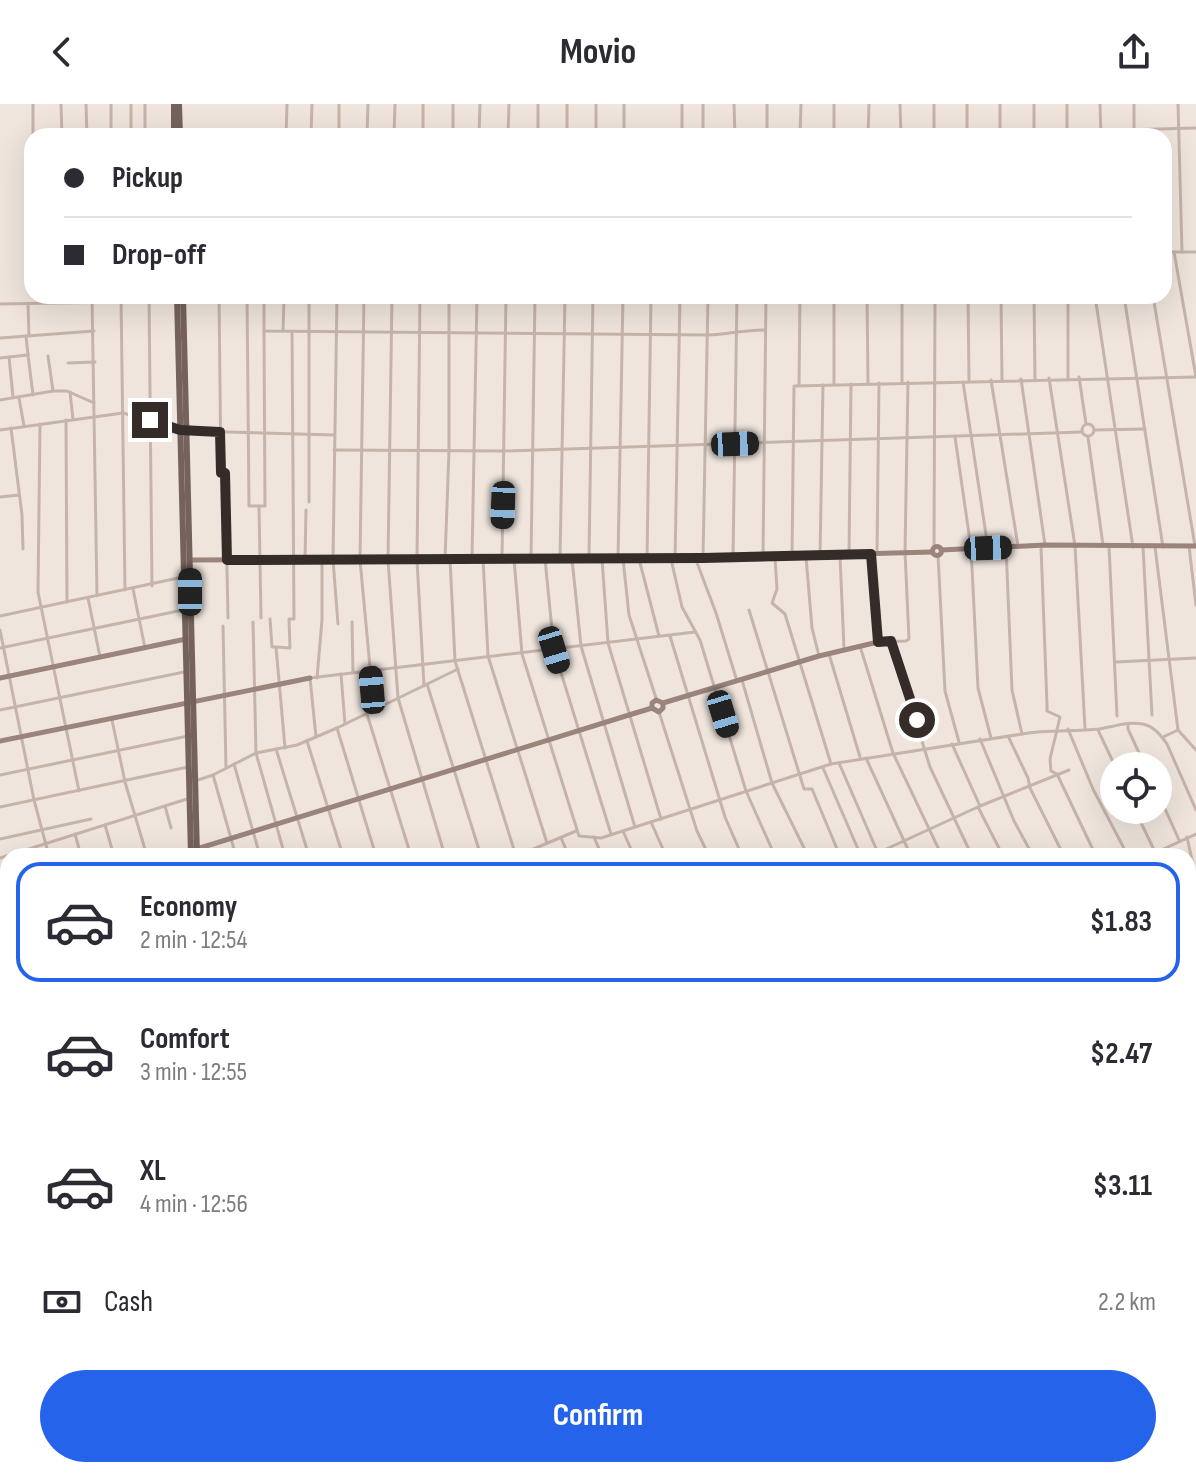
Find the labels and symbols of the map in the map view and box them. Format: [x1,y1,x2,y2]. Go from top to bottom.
route end [132,402,168,438]
car [711,431,759,457]
car [490,481,516,529]
car [964,535,1012,561]
car [178,568,202,616]
car [536,624,572,676]
car [358,665,386,715]
car [705,688,741,740]
route start [899,702,935,738]

